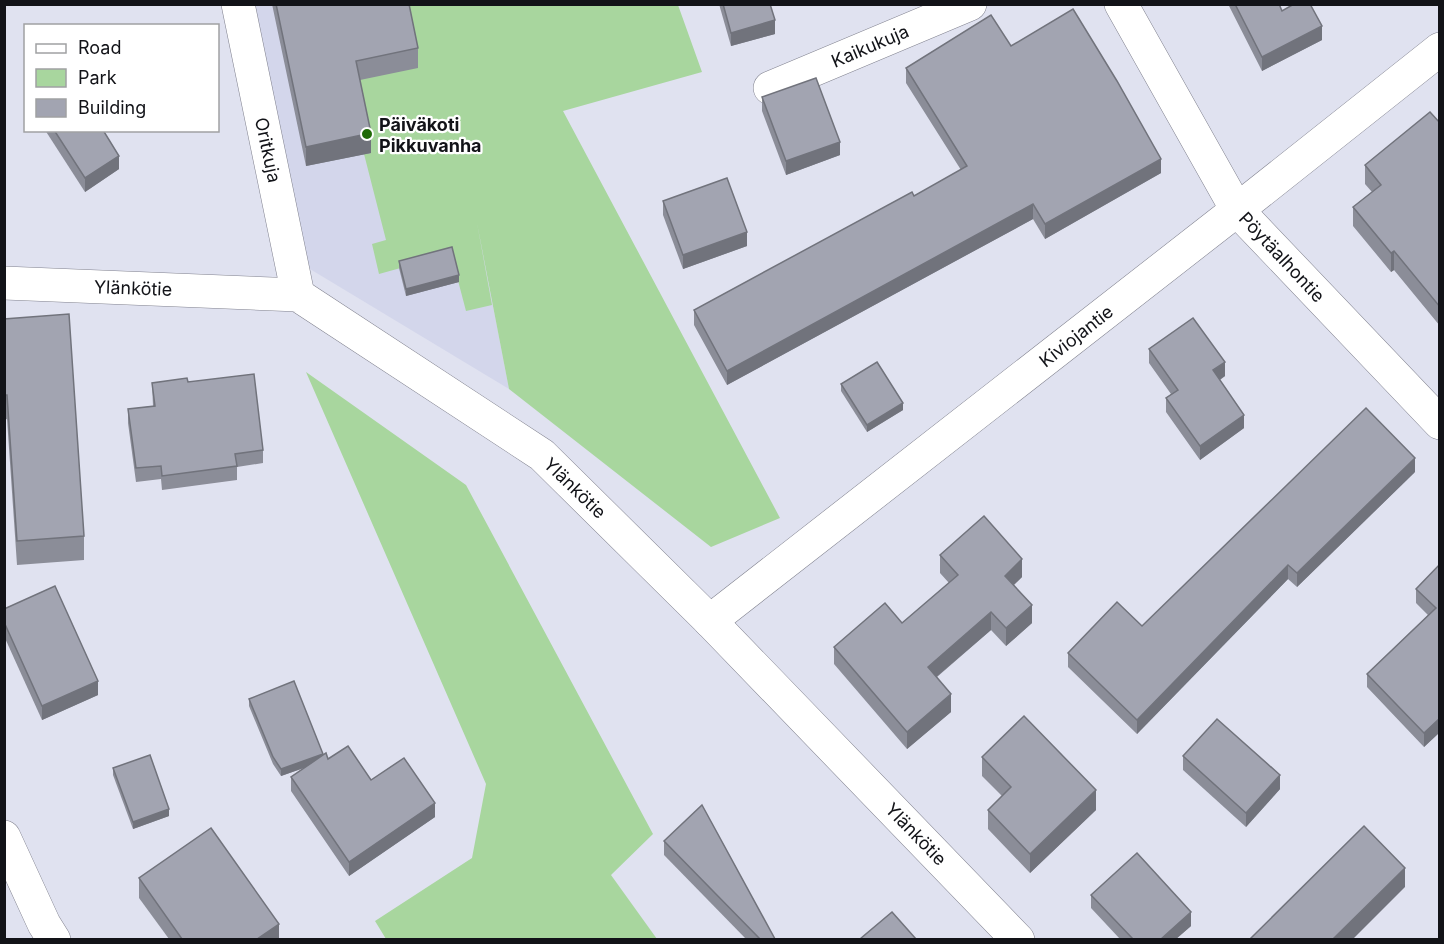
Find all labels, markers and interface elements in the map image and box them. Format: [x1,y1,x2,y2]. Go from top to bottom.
street label: Kaikukuja [828,20,912,72]
legend [24,24,219,132]
text: Road [78,37,121,58]
text: Park [78,67,117,88]
text: Building [78,97,146,118]
place label: Päiväkoti Pikkuvanha [379,114,482,156]
street label: Oritkuja [251,116,285,184]
marker: Päiväkoti Pikkuvanha [360,127,374,141]
street label: Pöytäalhontie [1235,208,1329,306]
street label: Ylänkötie [93,276,173,300]
street label: Kiviojantie [1035,301,1117,371]
street label: Ylänkötie [540,453,610,523]
street label: Ylänkötie [881,799,951,869]

